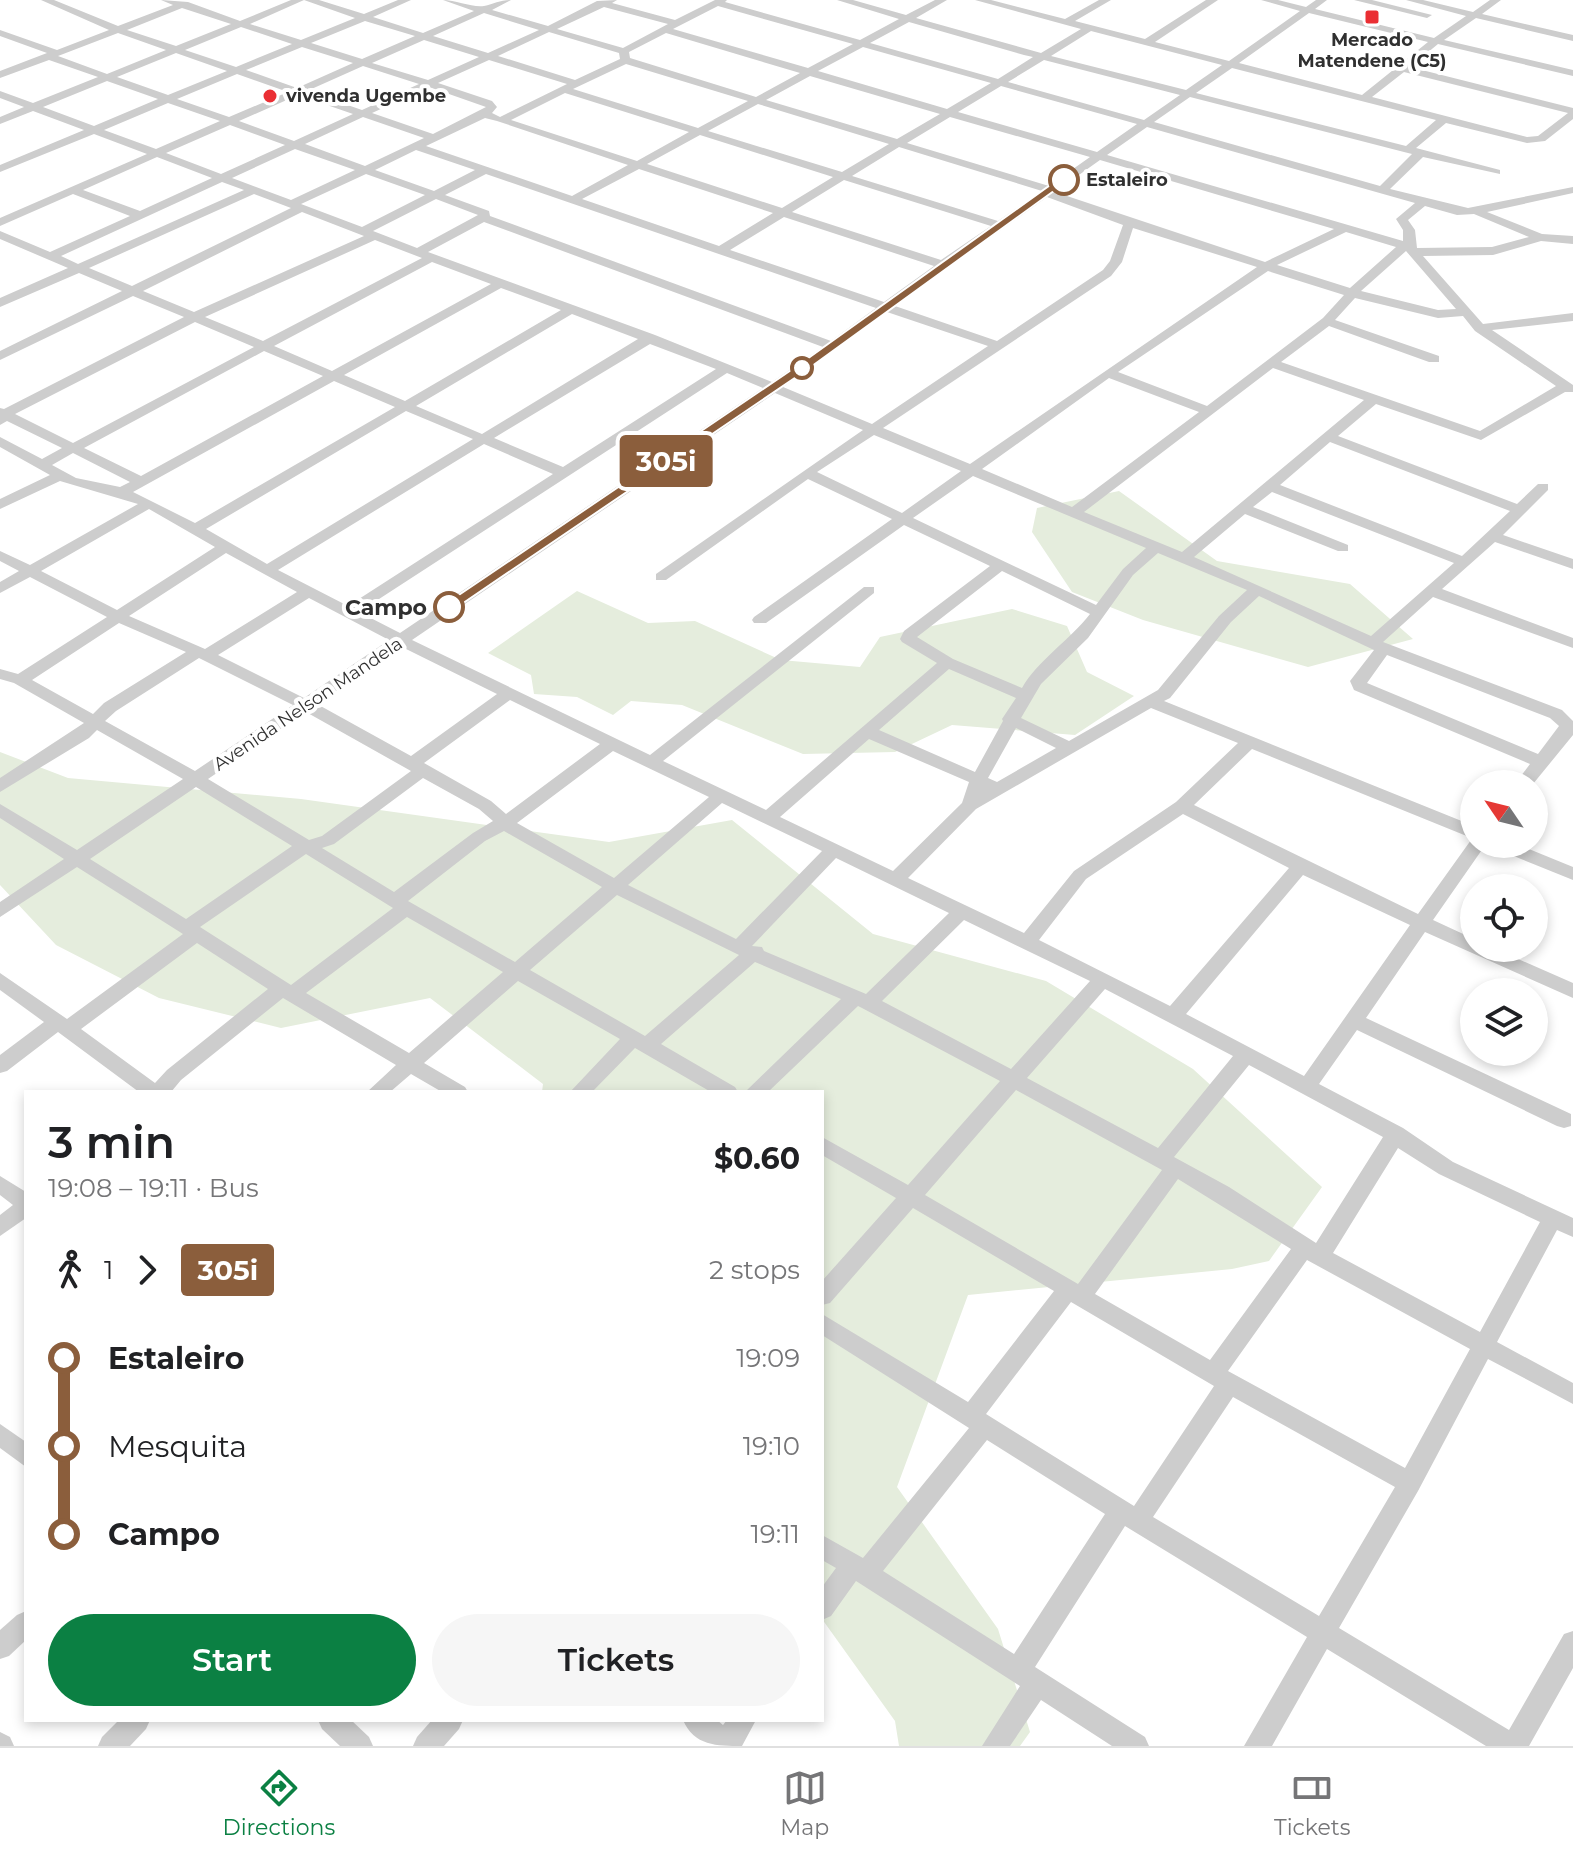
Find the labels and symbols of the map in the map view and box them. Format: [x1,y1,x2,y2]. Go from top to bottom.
marker: Mercado Matendene (C5) [1363,8,1381,26]
place label: Mercado Matendene (C5) [1298,29,1446,72]
place label: vivenda Ugembe [285,85,446,107]
marker: vivenda Ugembe [261,87,279,105]
marker: Estaleiro [1049,165,1079,195]
place label: Estaleiro [1086,169,1168,191]
unlabelled marker [791,357,813,379]
line badge: 305i [610,435,722,487]
marker: Campo [434,592,464,622]
place label: Campo [345,594,427,621]
street label: Avenida Nelson Mandela [209,632,407,776]
north arrow [1460,770,1548,858]

